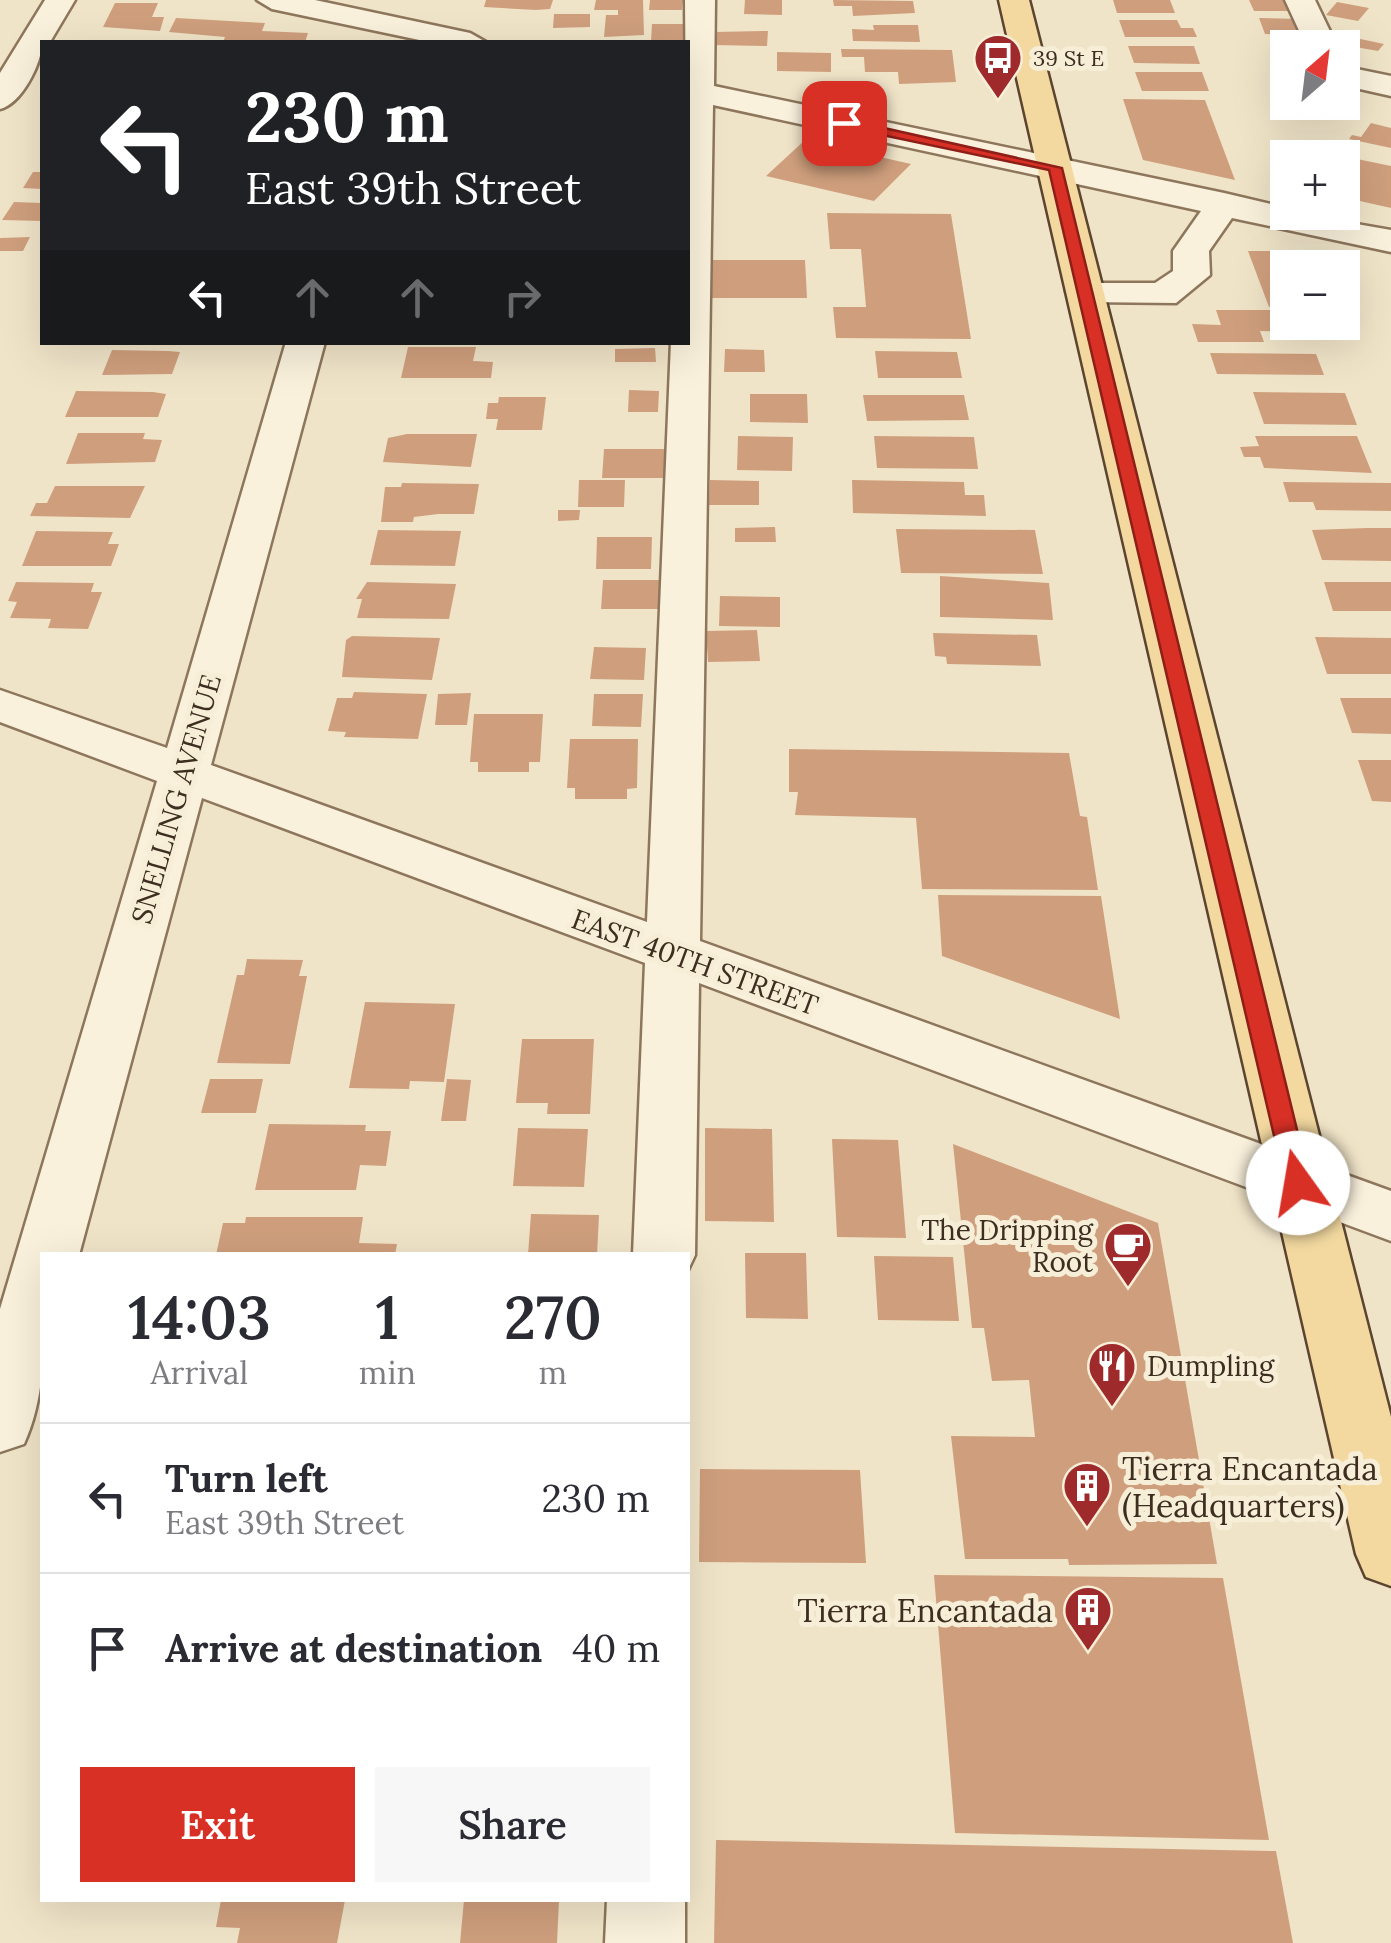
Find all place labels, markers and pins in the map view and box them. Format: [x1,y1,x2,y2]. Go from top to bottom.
bus stop icon: 39 St E [972,32,1024,100]
place label: 39 St E [1033,44,1104,72]
pin [802,81,887,166]
place label: The Dripping Root [921,1212,1094,1280]
cafe icon: The Dripping Root [1102,1220,1154,1288]
restaurant icon: Dumpling [1086,1340,1138,1408]
place label: Dumpling [1147,1348,1275,1384]
place label: Tierra Encantada (Headquarters) [1122,1448,1378,1526]
building icon: Tierra Encantada (Headquarters) [1061,1460,1113,1528]
building icon: Tierra Encantada [1062,1584,1114,1652]
place label: Tierra Encantada [797,1590,1053,1631]

